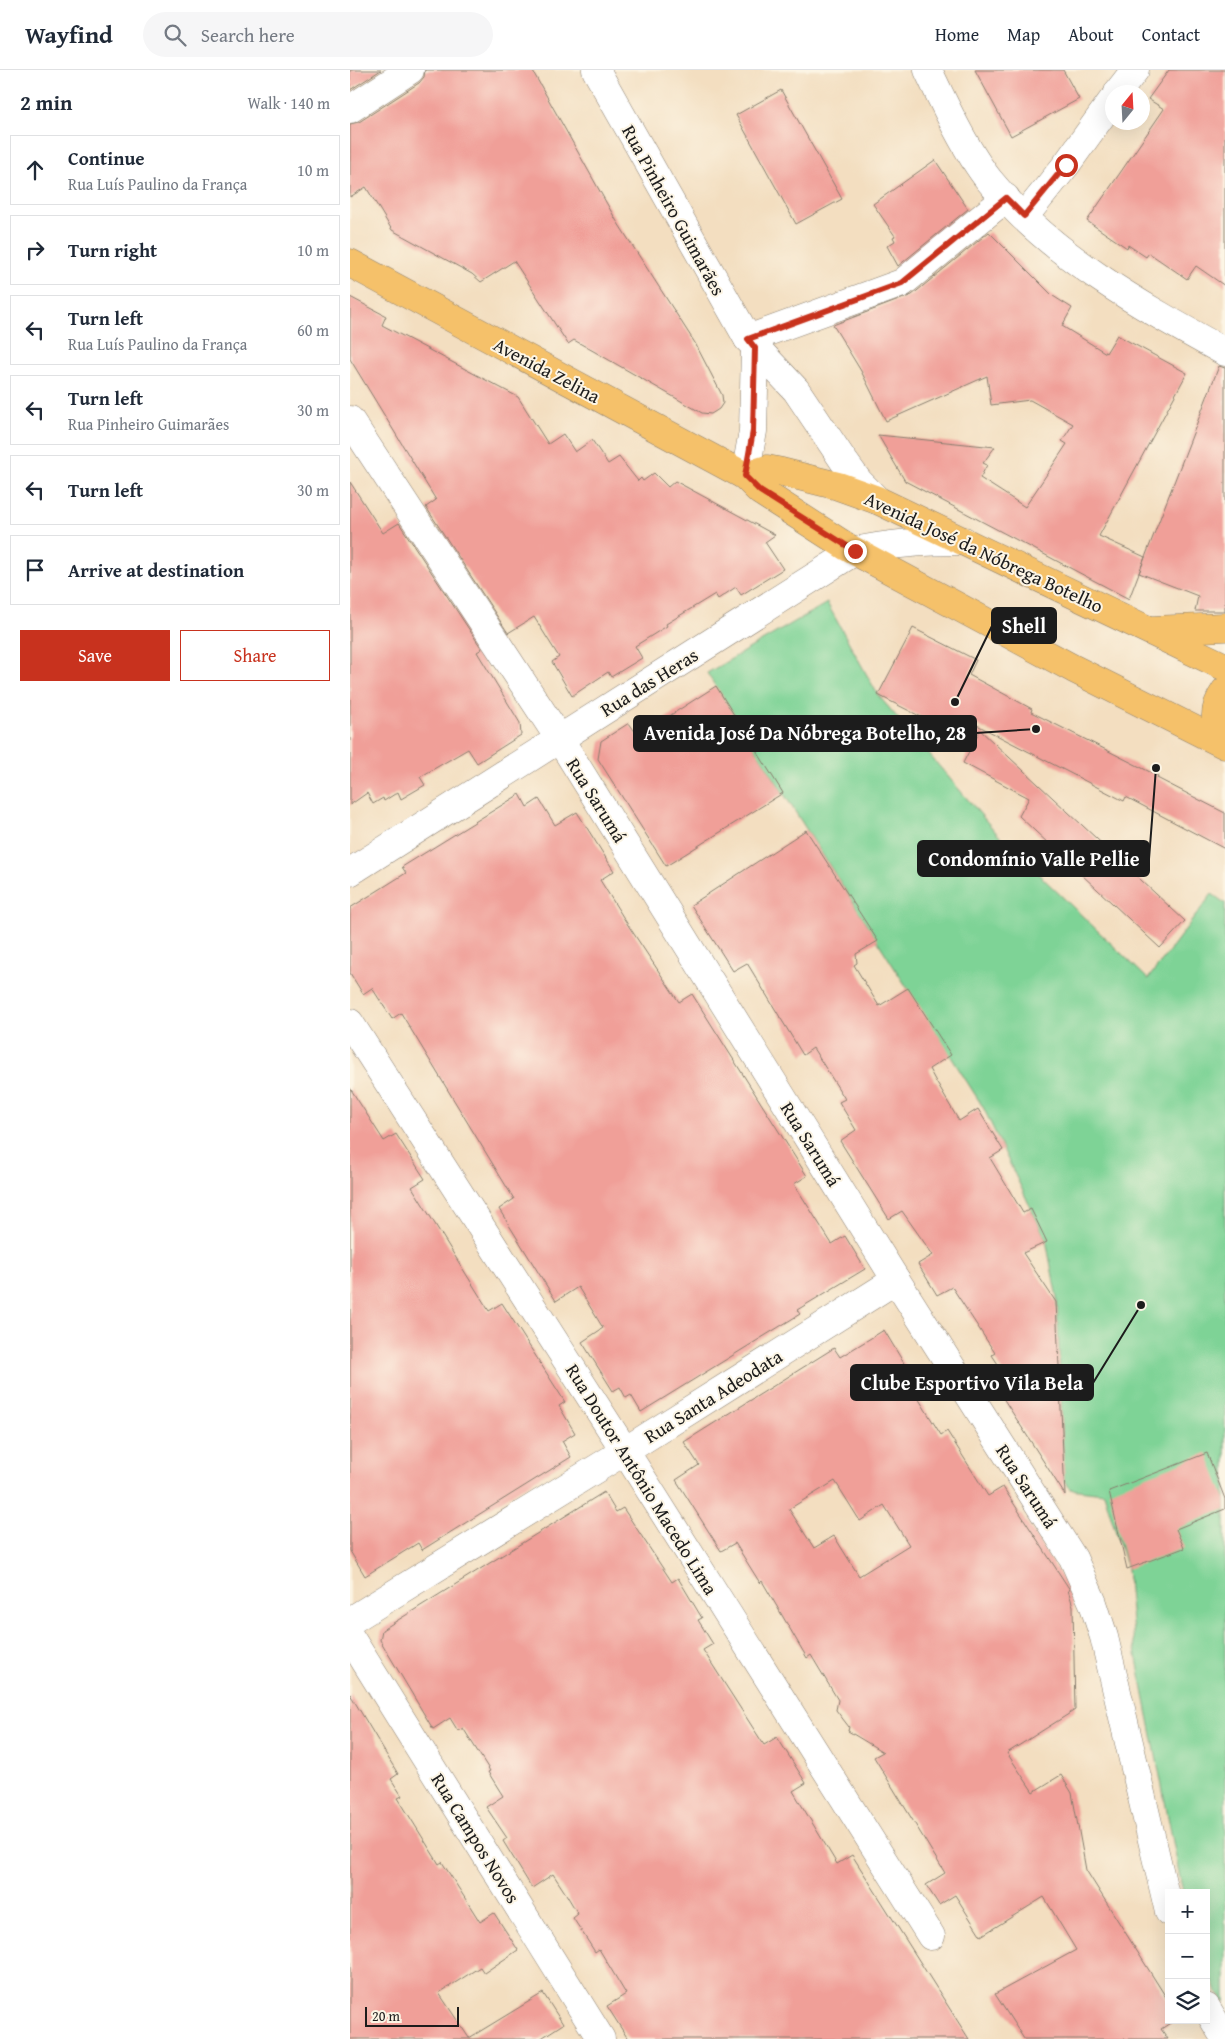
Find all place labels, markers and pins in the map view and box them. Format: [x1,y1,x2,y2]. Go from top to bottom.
callout: Shell [992,608,1056,643]
callout: Avenida José Da Nóbrega Botelho, 28 [634,716,976,751]
callout: Condomínio Valle Pellie [918,841,1149,876]
callout: Clube Esportivo Vila Bela [851,1365,1093,1400]

